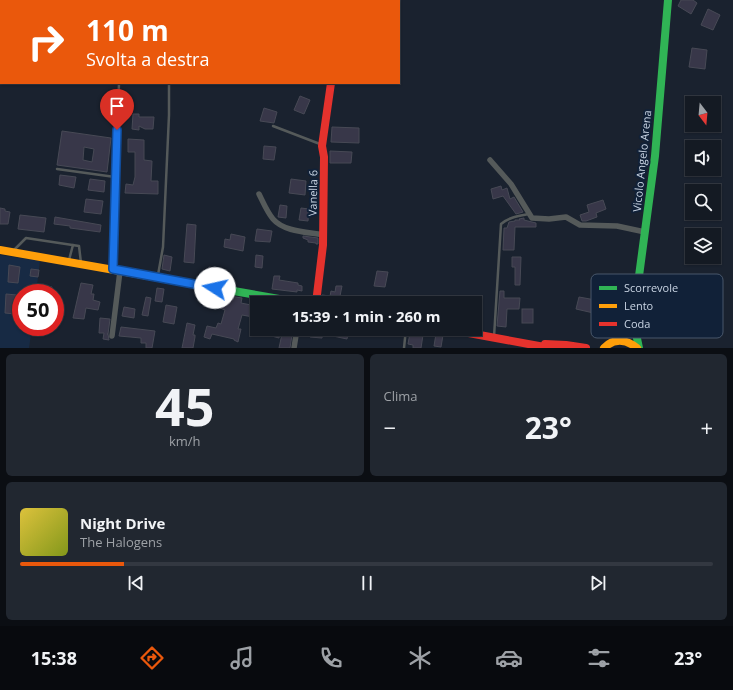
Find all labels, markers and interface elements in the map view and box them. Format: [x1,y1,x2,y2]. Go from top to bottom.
text: 110 m [86,11,169,49]
icon: right [20,16,72,68]
text: Svolta a destra [86,47,209,71]
pin [100,89,134,130]
icon: arrive [106,95,128,117]
north arrow [685,96,721,132]
map controls [685,96,721,264]
street label: Vicolo Angelo Arena [629,109,654,212]
button: sound [685,140,721,176]
street label: Vanella 6 [305,170,320,216]
button: search [685,184,721,220]
button: layers [685,228,721,264]
position arrow [194,267,236,309]
legend [591,274,723,338]
text: Scorrevole [624,280,678,295]
speed limit sign: 50 [12,284,64,336]
text: Lento [624,298,654,313]
text: 15:39 · 1 min · 260 m [292,306,440,326]
text: Coda [624,316,650,331]
text: 45 [155,370,214,441]
text: Clima [384,387,418,405]
text: 23° [525,407,572,448]
text: − [384,412,396,442]
text: + [700,412,713,442]
text: km/h [169,432,201,450]
text: Night Drive [80,513,165,533]
text: The Halogens [80,533,162,551]
icon: previous [125,572,147,594]
icon: pause [356,572,378,594]
icon: next [587,572,609,594]
icon: directions [138,644,166,672]
icon: music [228,644,256,672]
icon: phone [317,644,345,672]
icon: climate [406,644,434,672]
icon: car [495,644,523,672]
icon: filters [585,644,613,672]
text: 15:38 [31,646,77,670]
text: 23° [674,646,702,670]

